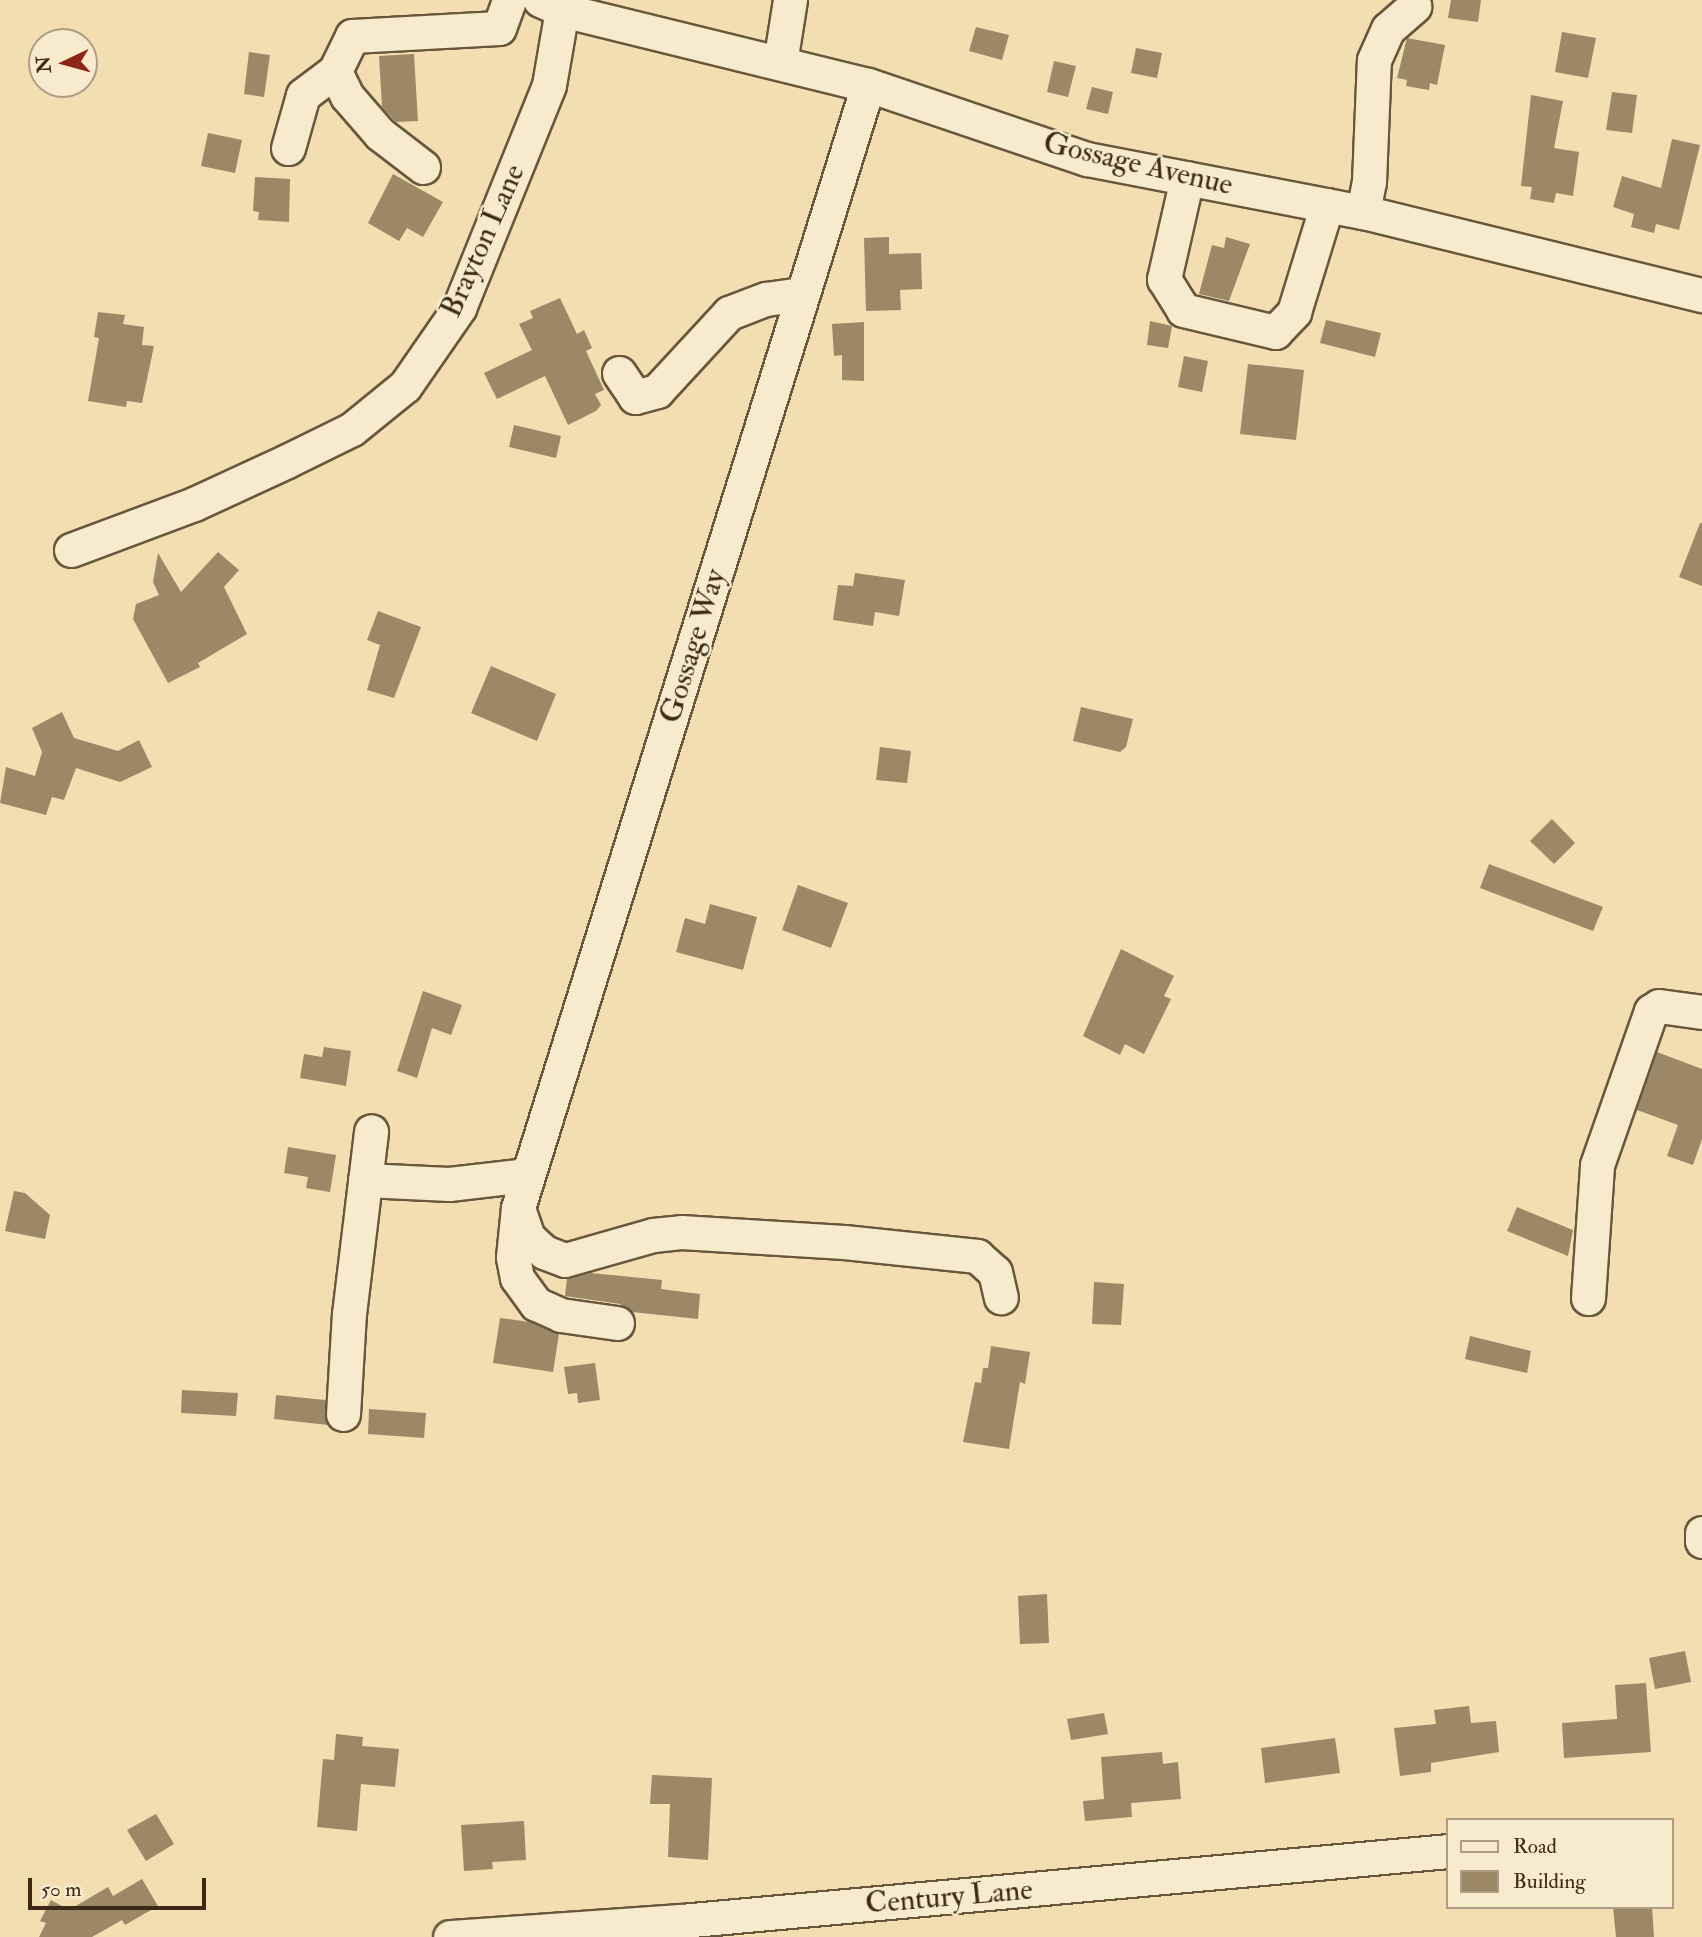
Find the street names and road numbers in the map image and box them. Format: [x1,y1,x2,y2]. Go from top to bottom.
street label: Gossage Avenue [1040,125,1236,203]
street label: Brayton Lane [433,159,533,323]
street label: Gossage Way [652,565,734,727]
street label: Century Lane [864,1872,1034,1922]

